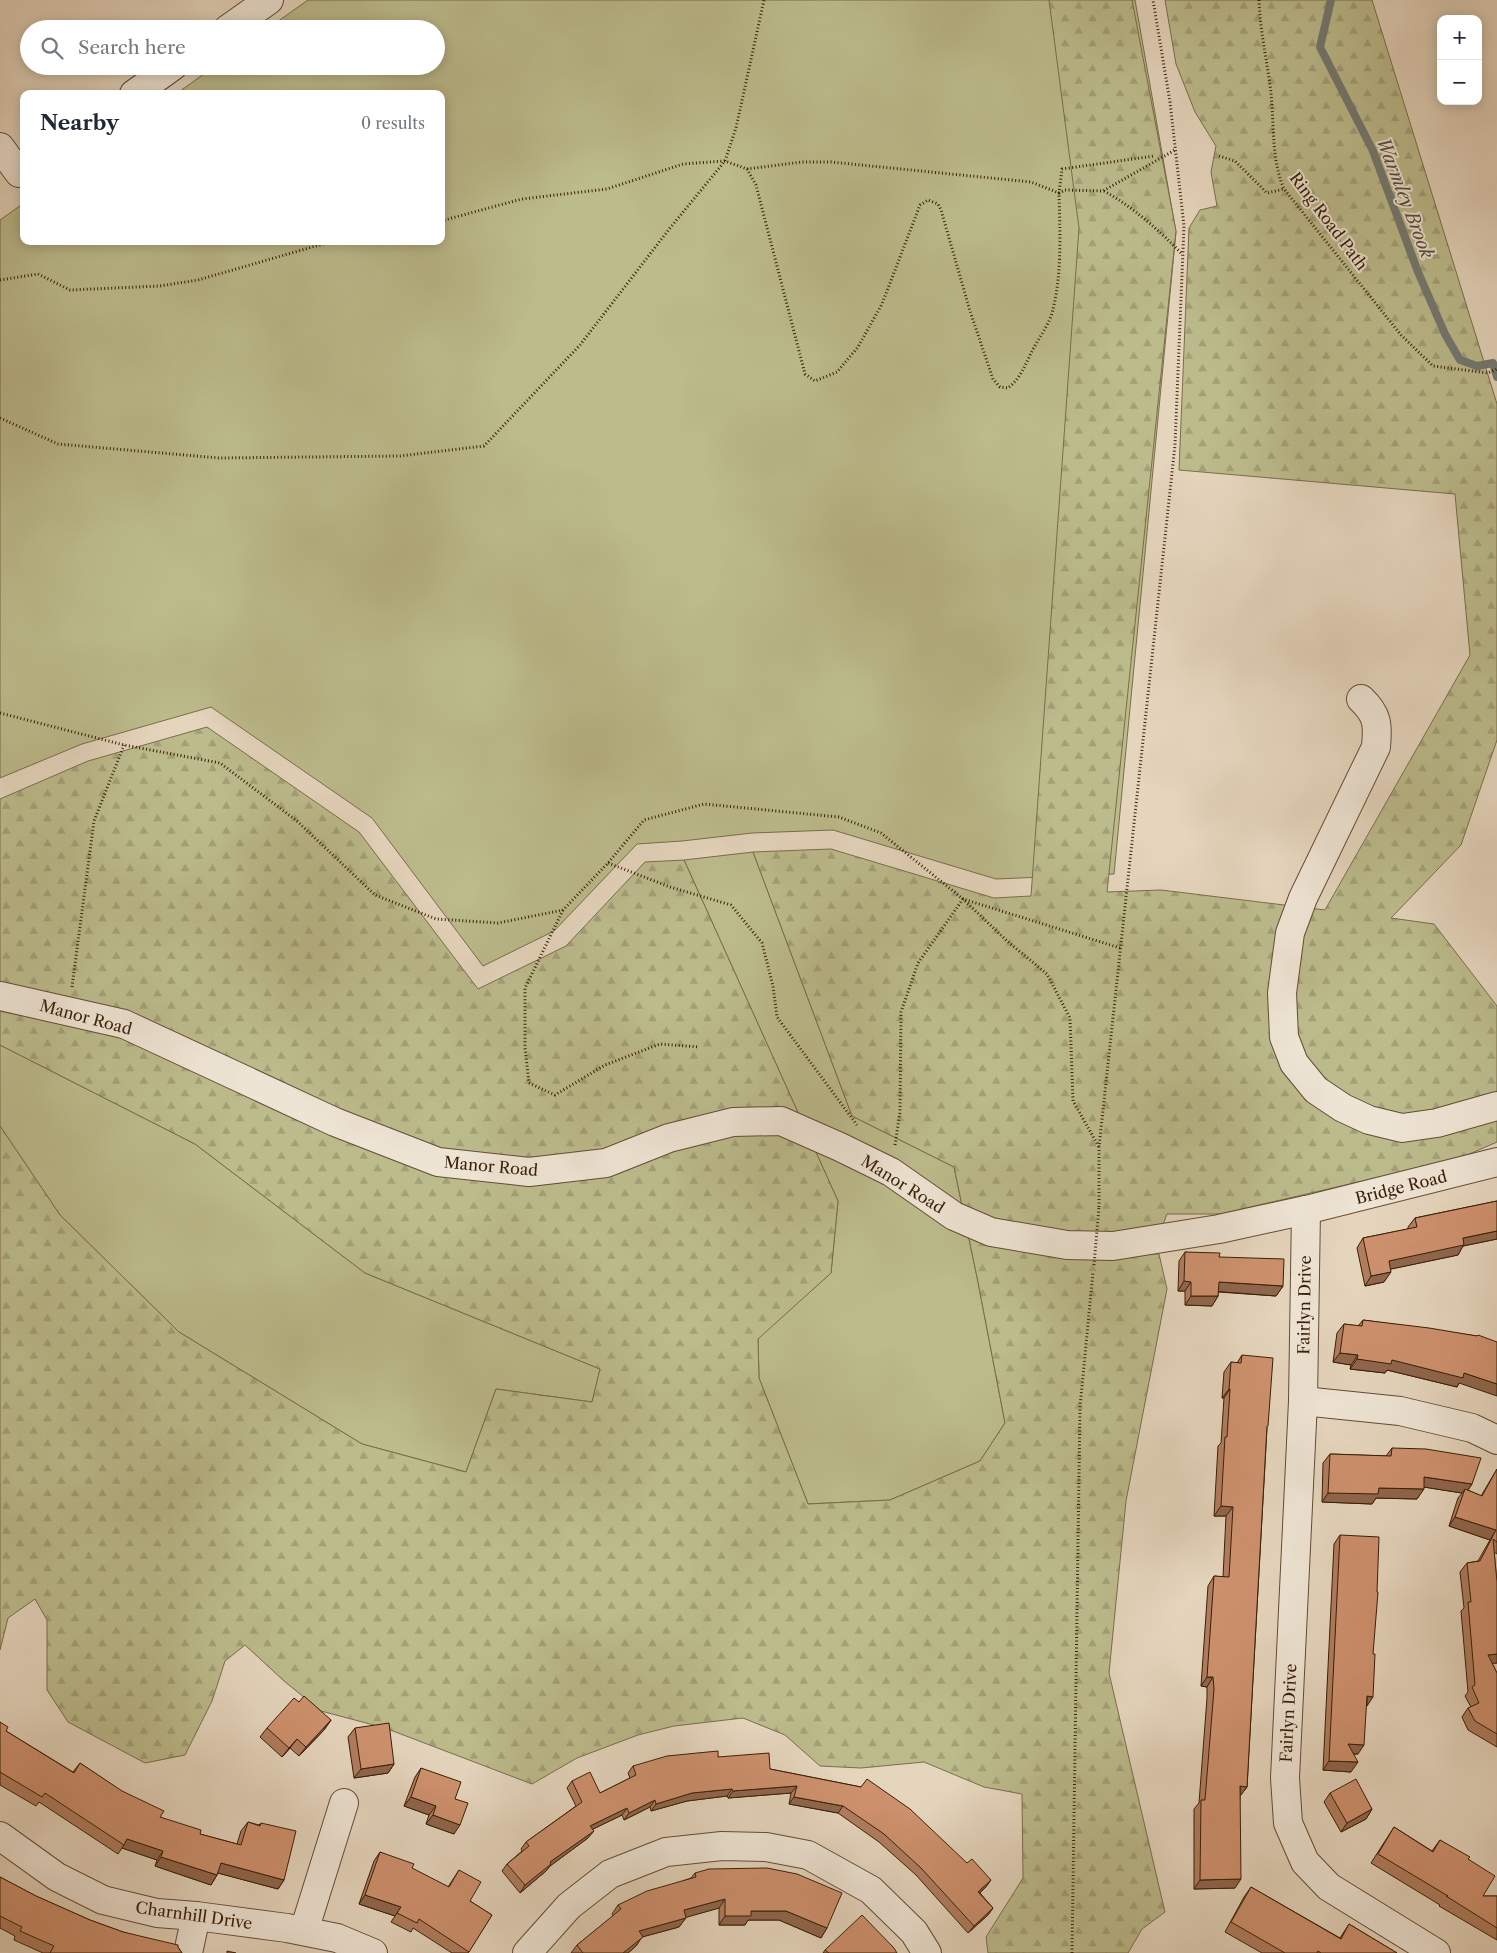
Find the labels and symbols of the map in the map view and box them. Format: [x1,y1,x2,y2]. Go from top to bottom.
water label: Warmley Brook [1372,134,1438,262]
street label: Ring Road Path [1286,168,1372,274]
street label: Manor Road [38,995,134,1039]
street label: Manor Road [858,1150,949,1218]
street label: Manor Road [443,1152,539,1180]
street label: Bridge Road [1353,1166,1449,1208]
street label: Fairlyn Drive [1293,1255,1315,1355]
street label: Fairlyn Drive [1275,1663,1301,1763]
street label: Charnhill Drive [134,1897,254,1933]

